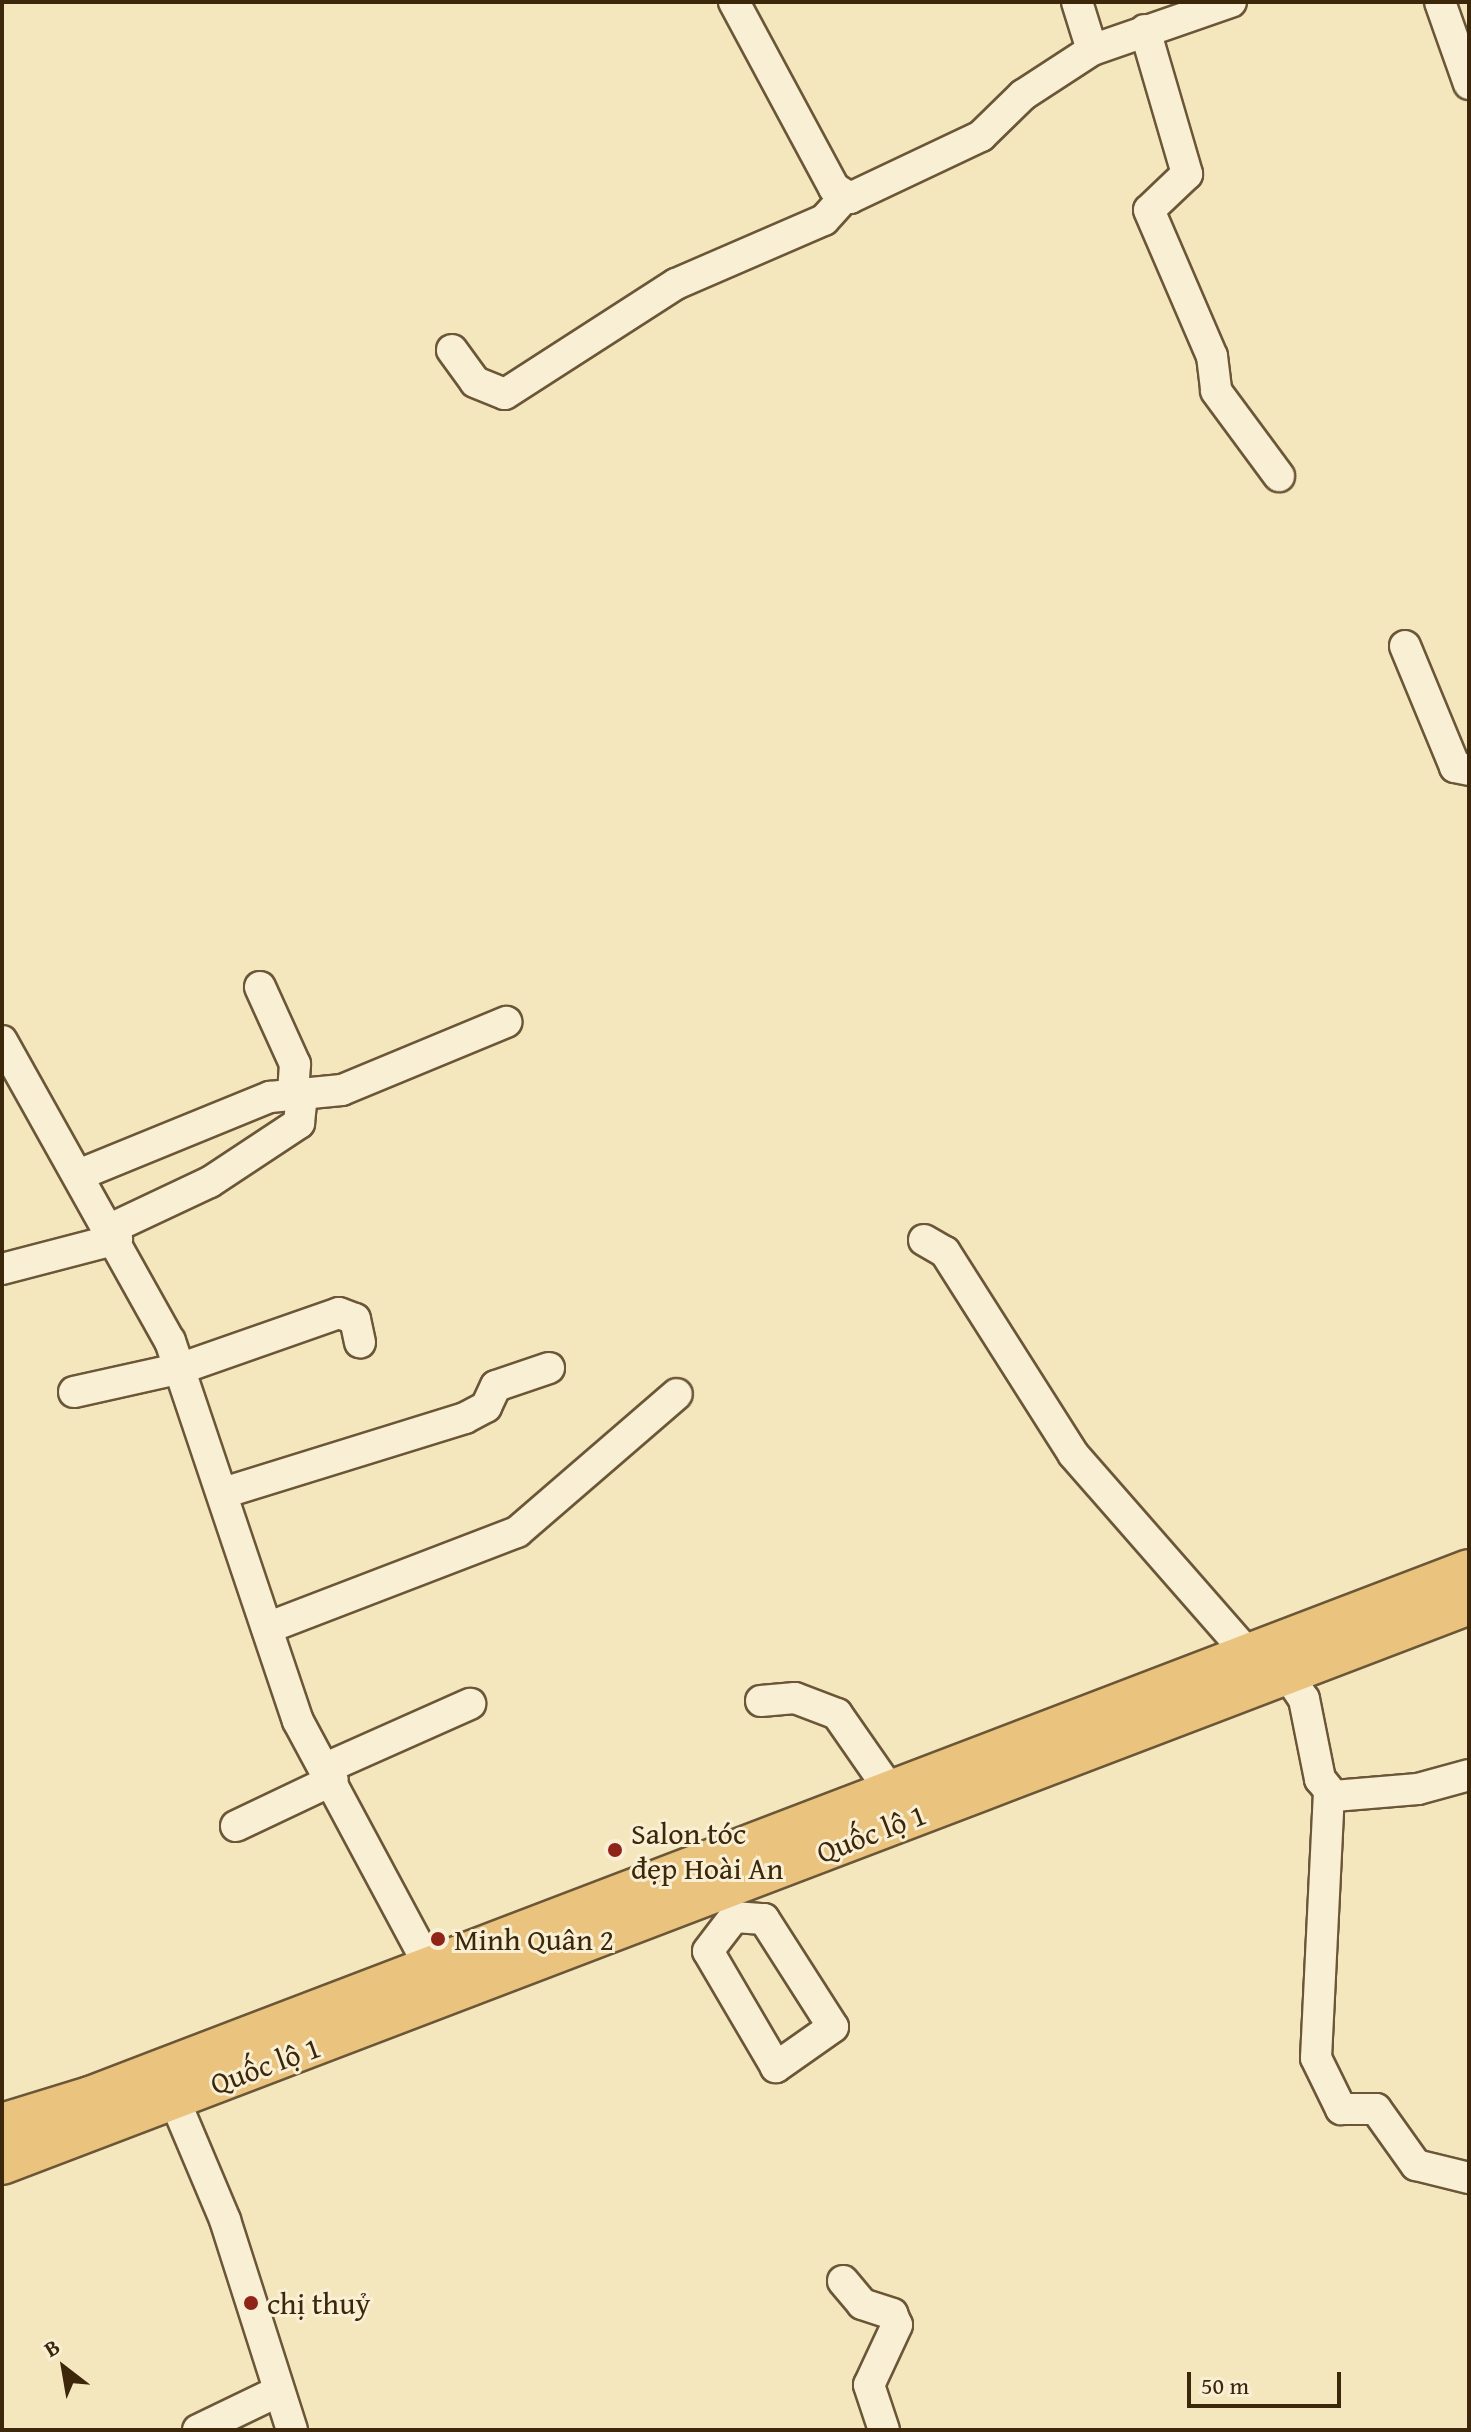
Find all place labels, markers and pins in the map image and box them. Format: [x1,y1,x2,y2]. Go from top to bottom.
place label: Salon tóc đẹp Hoài An [631,1815,783,1886]
marker: Salon tóc đẹp Hoài An [606,1841,624,1859]
place label: Minh Quân 2 [454,1921,614,1957]
marker: Minh Quân 2 [429,1930,447,1948]
place label: chị thuỷ [267,2285,370,2321]
marker: chị thuỷ [242,2294,260,2312]

